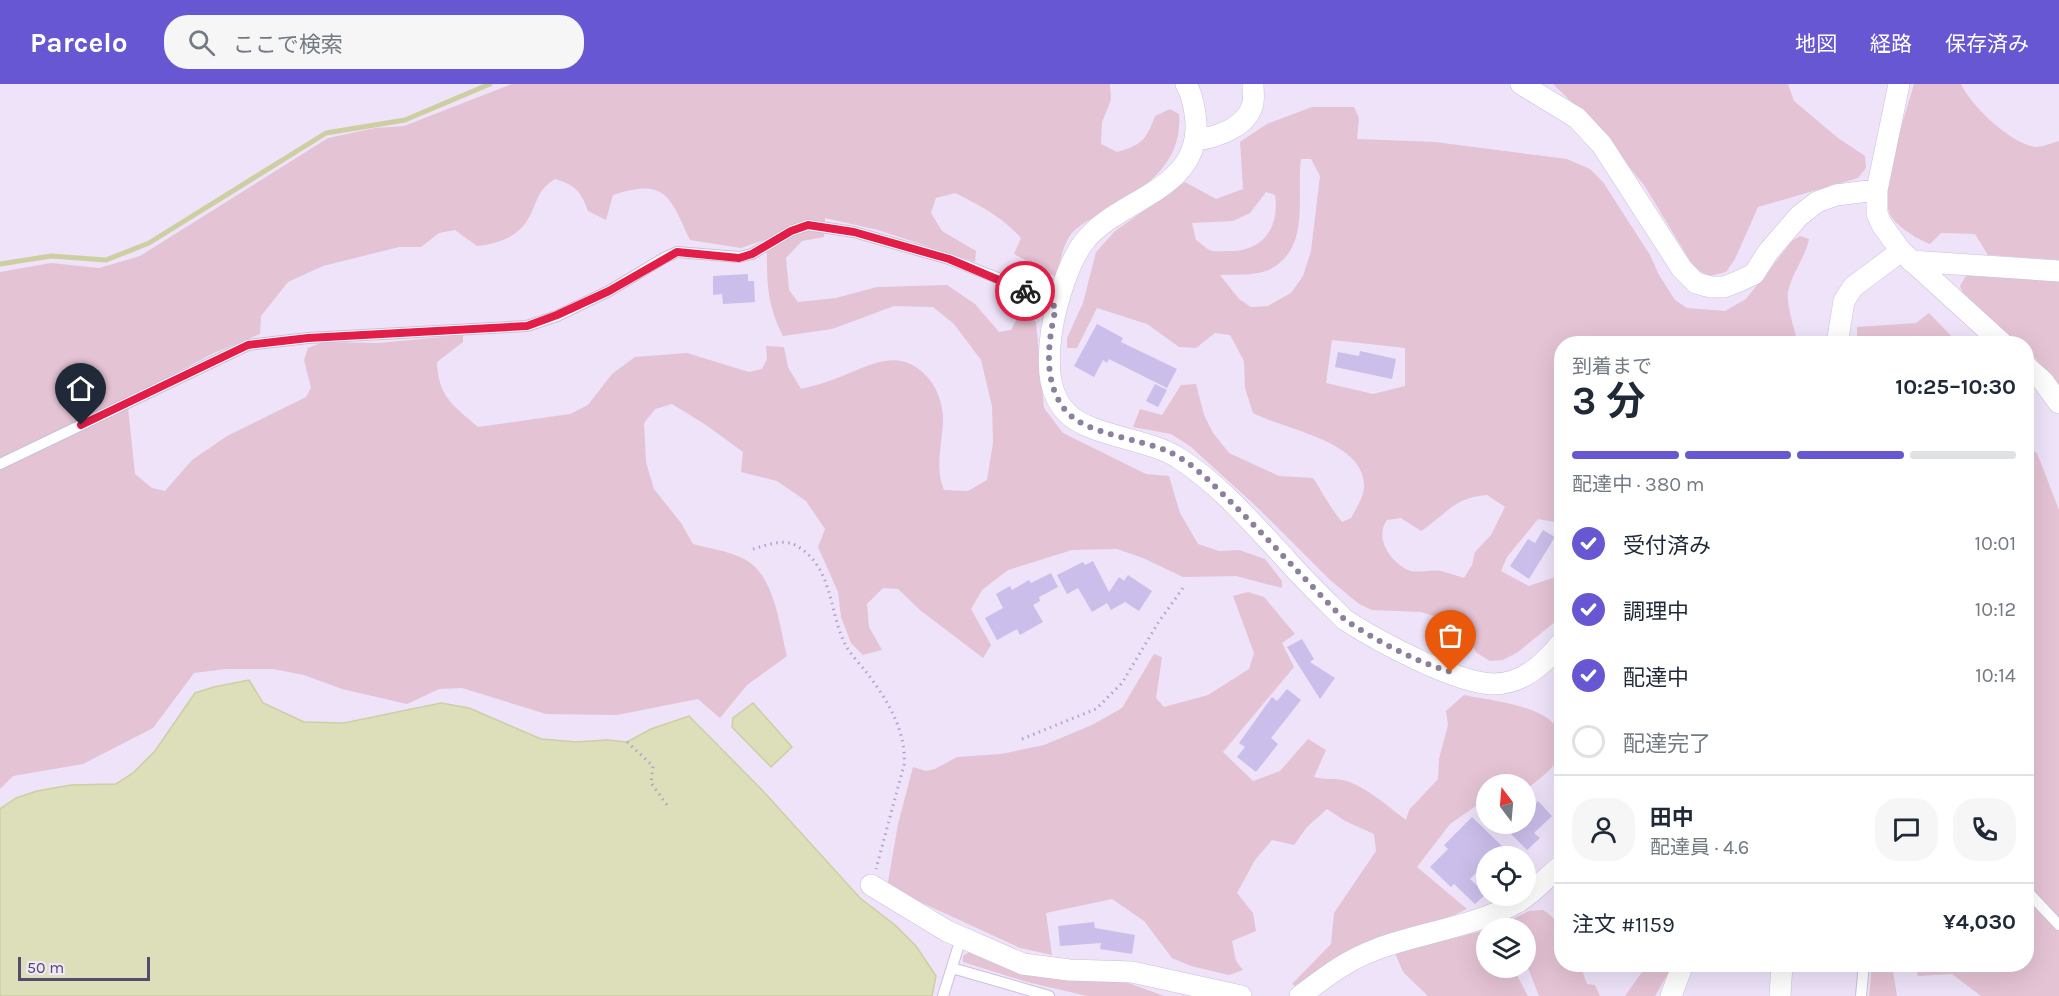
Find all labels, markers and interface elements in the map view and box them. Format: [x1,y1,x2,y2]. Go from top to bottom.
search box [164,15,584,69]
text: Parcelo [30,26,128,59]
icon: search [185,26,218,59]
text: ここで検索 [233,32,343,58]
text: 地図 [1795,32,1837,56]
text: 経路 [1870,32,1912,56]
text: 保存済み [1945,32,2029,56]
courier [995,261,1055,321]
icon: bike [1009,275,1042,308]
text: 到着まで [1572,355,1652,378]
pin [55,363,106,425]
icon: home [64,372,97,405]
text: 10:25–10:30 [1895,374,2016,400]
text: 3 分 [1572,378,1645,424]
text: 配達中 · 380 m [1572,473,1705,496]
icon: check [1572,527,1605,560]
text: 10:01 [1974,532,2016,555]
text: 受付済み [1623,533,1711,559]
icon: check [1572,593,1605,626]
text: 10:12 [1975,598,2016,621]
text: 調理中 [1623,599,1689,625]
pin [1425,610,1476,672]
icon: bag [1434,619,1467,652]
icon: check [1572,659,1605,692]
text: 10:14 [1975,664,2016,687]
text: 配達中 [1623,665,1689,691]
text: 配達完了 [1623,731,1711,757]
north arrow [1476,774,1536,834]
map controls [1476,774,1536,978]
button: person [1572,798,1635,861]
button: chat [1875,798,1938,861]
button: phone [1953,798,2016,861]
text: 田中 [1650,805,1694,831]
text: 配達員 · 4.6 [1650,836,1749,859]
button: locate [1476,846,1536,906]
text: ¥4,030 [1943,909,2016,935]
text: 注文 #1159 [1572,912,1675,938]
button: layers [1476,918,1536,978]
scale bar [18,954,150,982]
text: 50 m [27,958,64,977]

